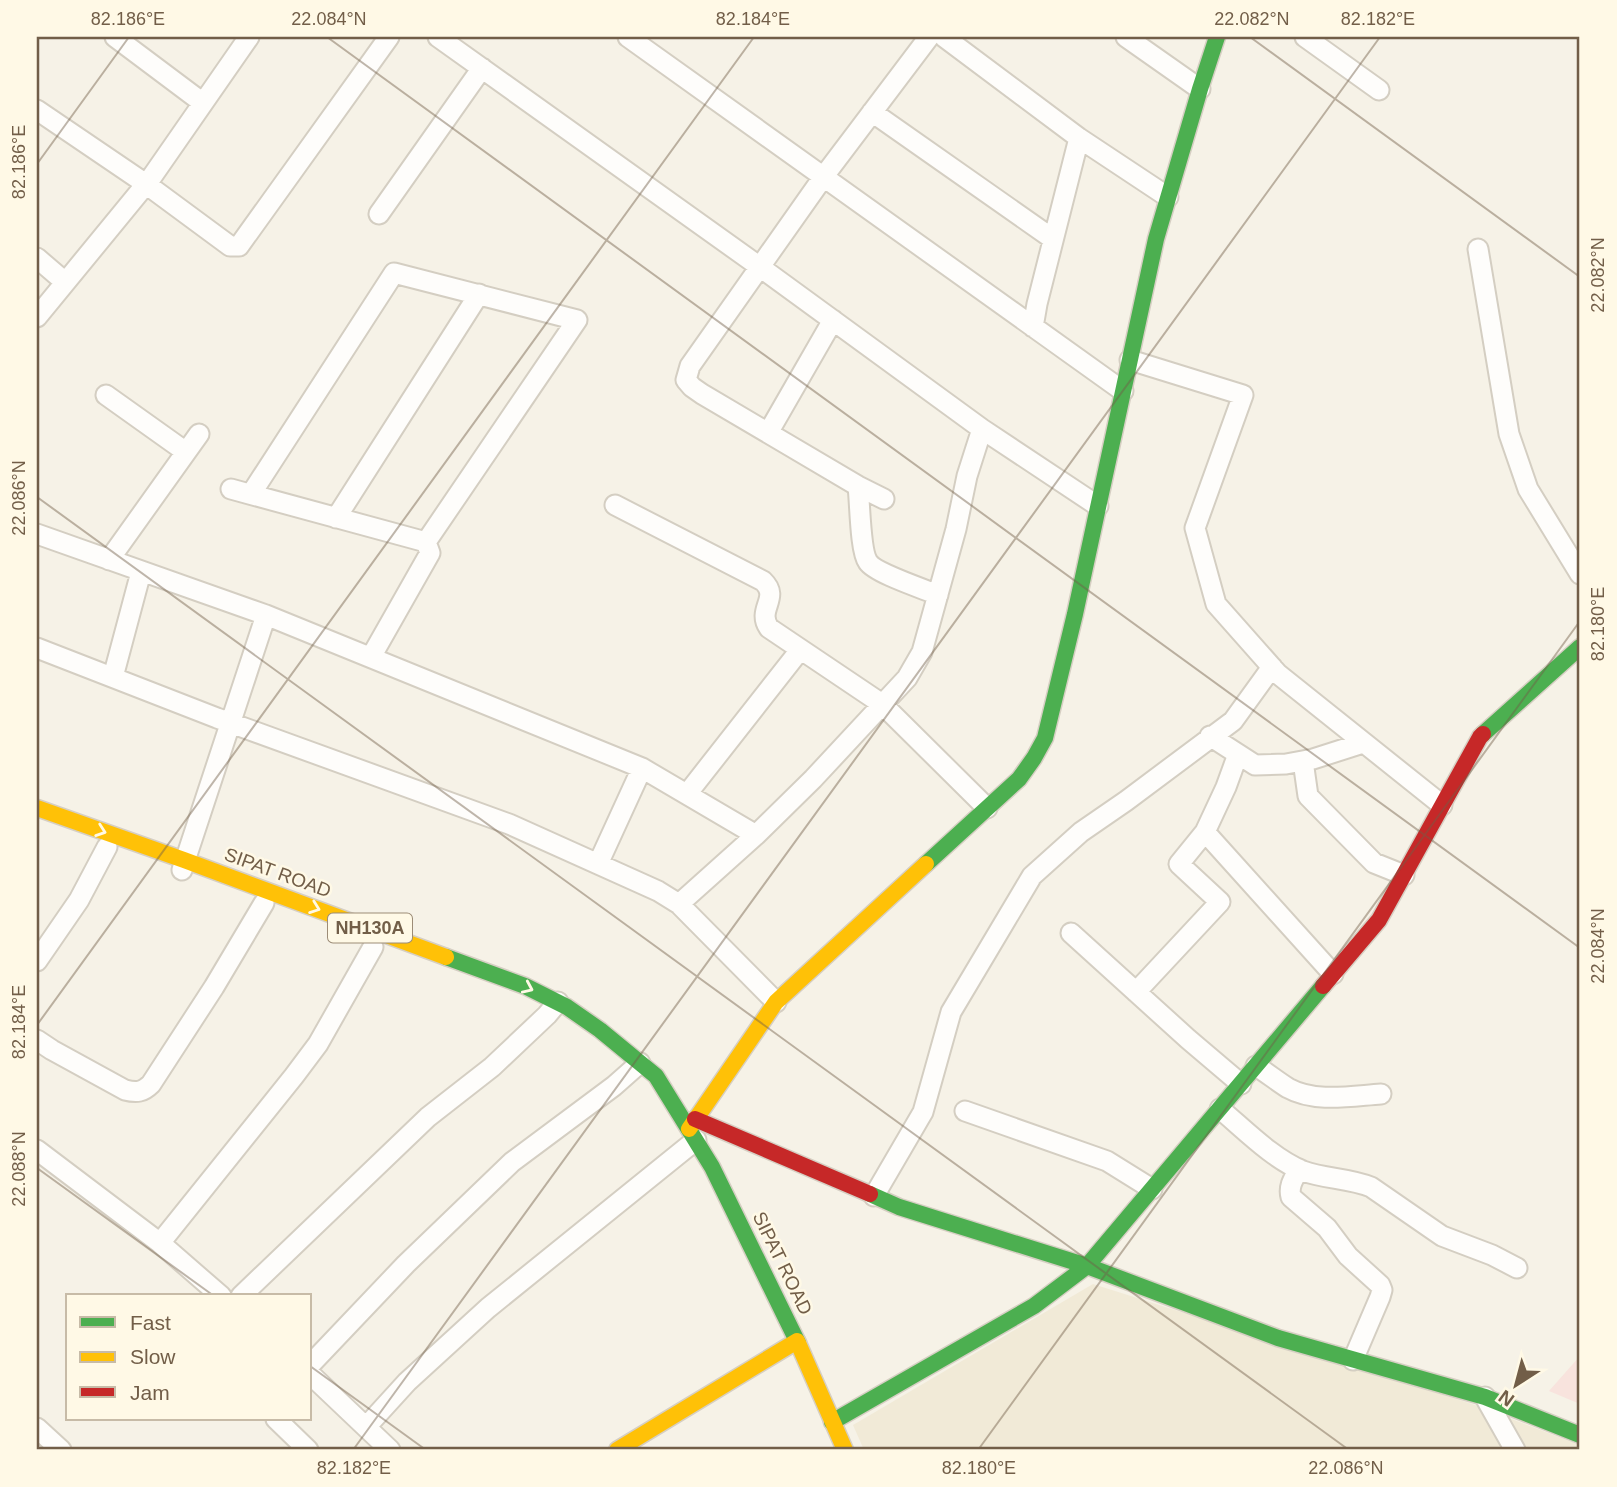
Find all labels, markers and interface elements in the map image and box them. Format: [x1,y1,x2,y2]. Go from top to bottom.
text: 82.186°E [91,9,165,29]
text: 22.084°N [291,9,367,29]
text: 82.184°E [716,9,790,29]
text: 22.082°N [1214,9,1290,29]
text: 82.182°E [1341,9,1415,29]
text: 82.186°E [9,125,29,199]
text: 22.082°N [1588,237,1608,313]
text: 22.086°N [9,460,29,536]
text: 82.180°E [1588,587,1608,661]
one-way arrow [95,823,107,837]
street label: SIPAT ROAD [222,843,334,901]
one-way arrow [309,900,321,914]
text: 22.084°N [1588,908,1608,984]
road number: NH130A [328,914,412,943]
one-way arrow [521,980,533,994]
text: 82.184°E [9,985,29,1059]
text: 22.088°N [9,1131,29,1207]
street label: SIPAT ROAD [749,1208,817,1318]
legend [66,1294,312,1420]
text: Fast [130,1311,171,1334]
text: Slow [130,1345,176,1368]
north arrow [1480,1350,1550,1420]
text: Jam [130,1381,170,1404]
text: N [1495,1386,1518,1411]
text: 82.182°E [317,1458,391,1478]
text: 82.180°E [942,1458,1016,1478]
text: 22.086°N [1308,1458,1384,1478]

